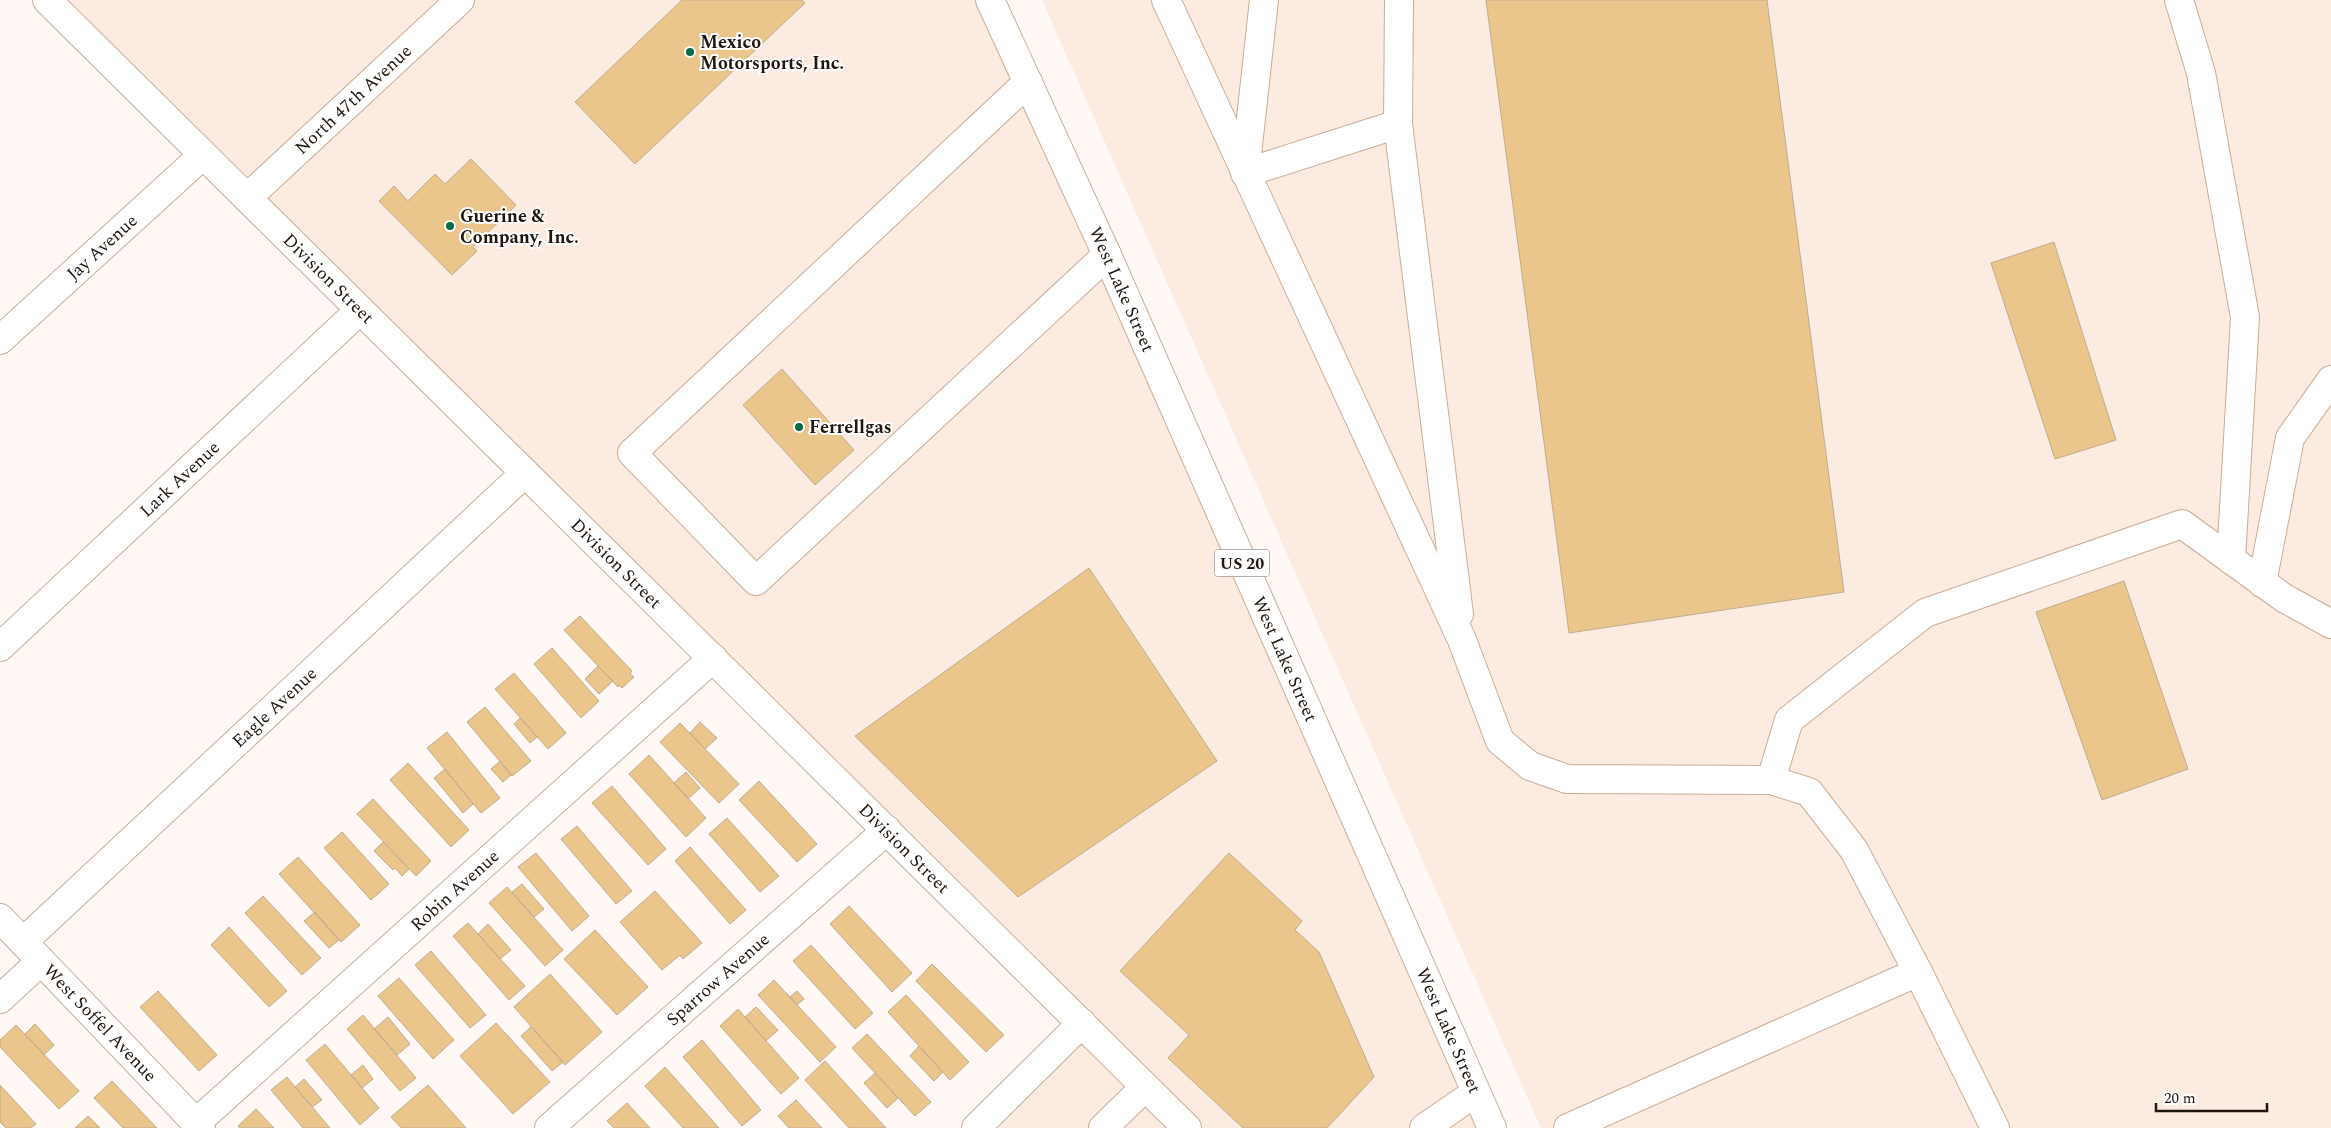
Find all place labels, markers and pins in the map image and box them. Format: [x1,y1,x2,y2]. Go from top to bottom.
place label: Mexico Motorsports, Inc. [700,29,844,77]
marker: Mexico Motorsports, Inc. [684,46,696,58]
place label: Guerine & Company, Inc. [460,203,579,251]
marker: Guerine & Company, Inc. [444,220,456,232]
place label: Ferrellgas [809,414,892,441]
marker: Ferrellgas [793,421,805,433]

